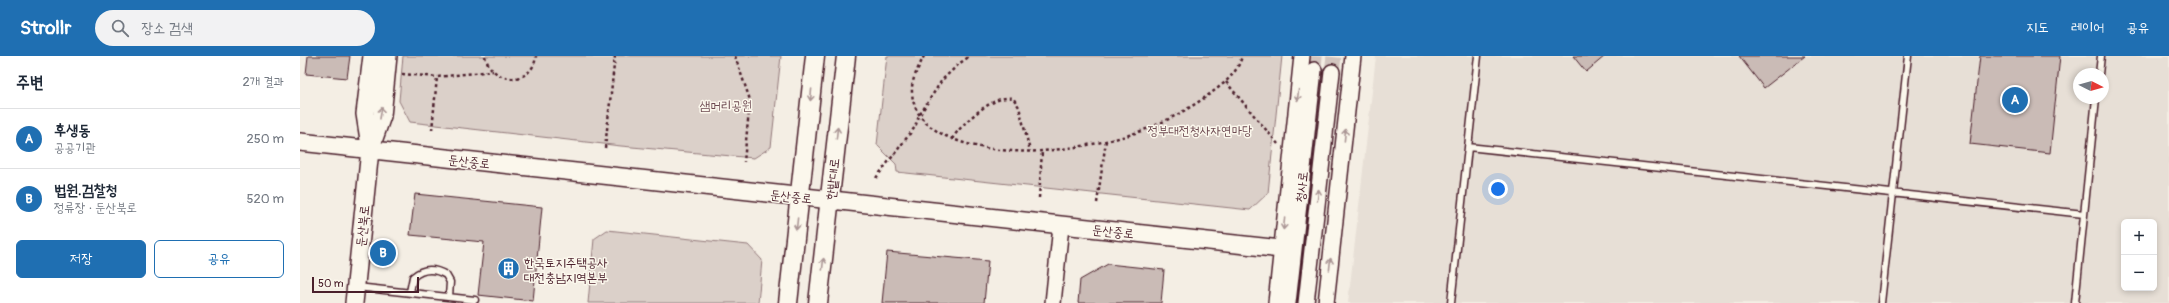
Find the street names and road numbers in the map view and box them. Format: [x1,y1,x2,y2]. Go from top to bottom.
street label: 둔산중로 [447,152,491,172]
street label: 한밭대로 [823,157,843,201]
street label: 청사로 [1292,171,1312,204]
street label: 둔산중로 [769,187,813,207]
street label: 둔산북로 [353,204,373,248]
street label: 둔산중로 [1091,222,1135,242]

